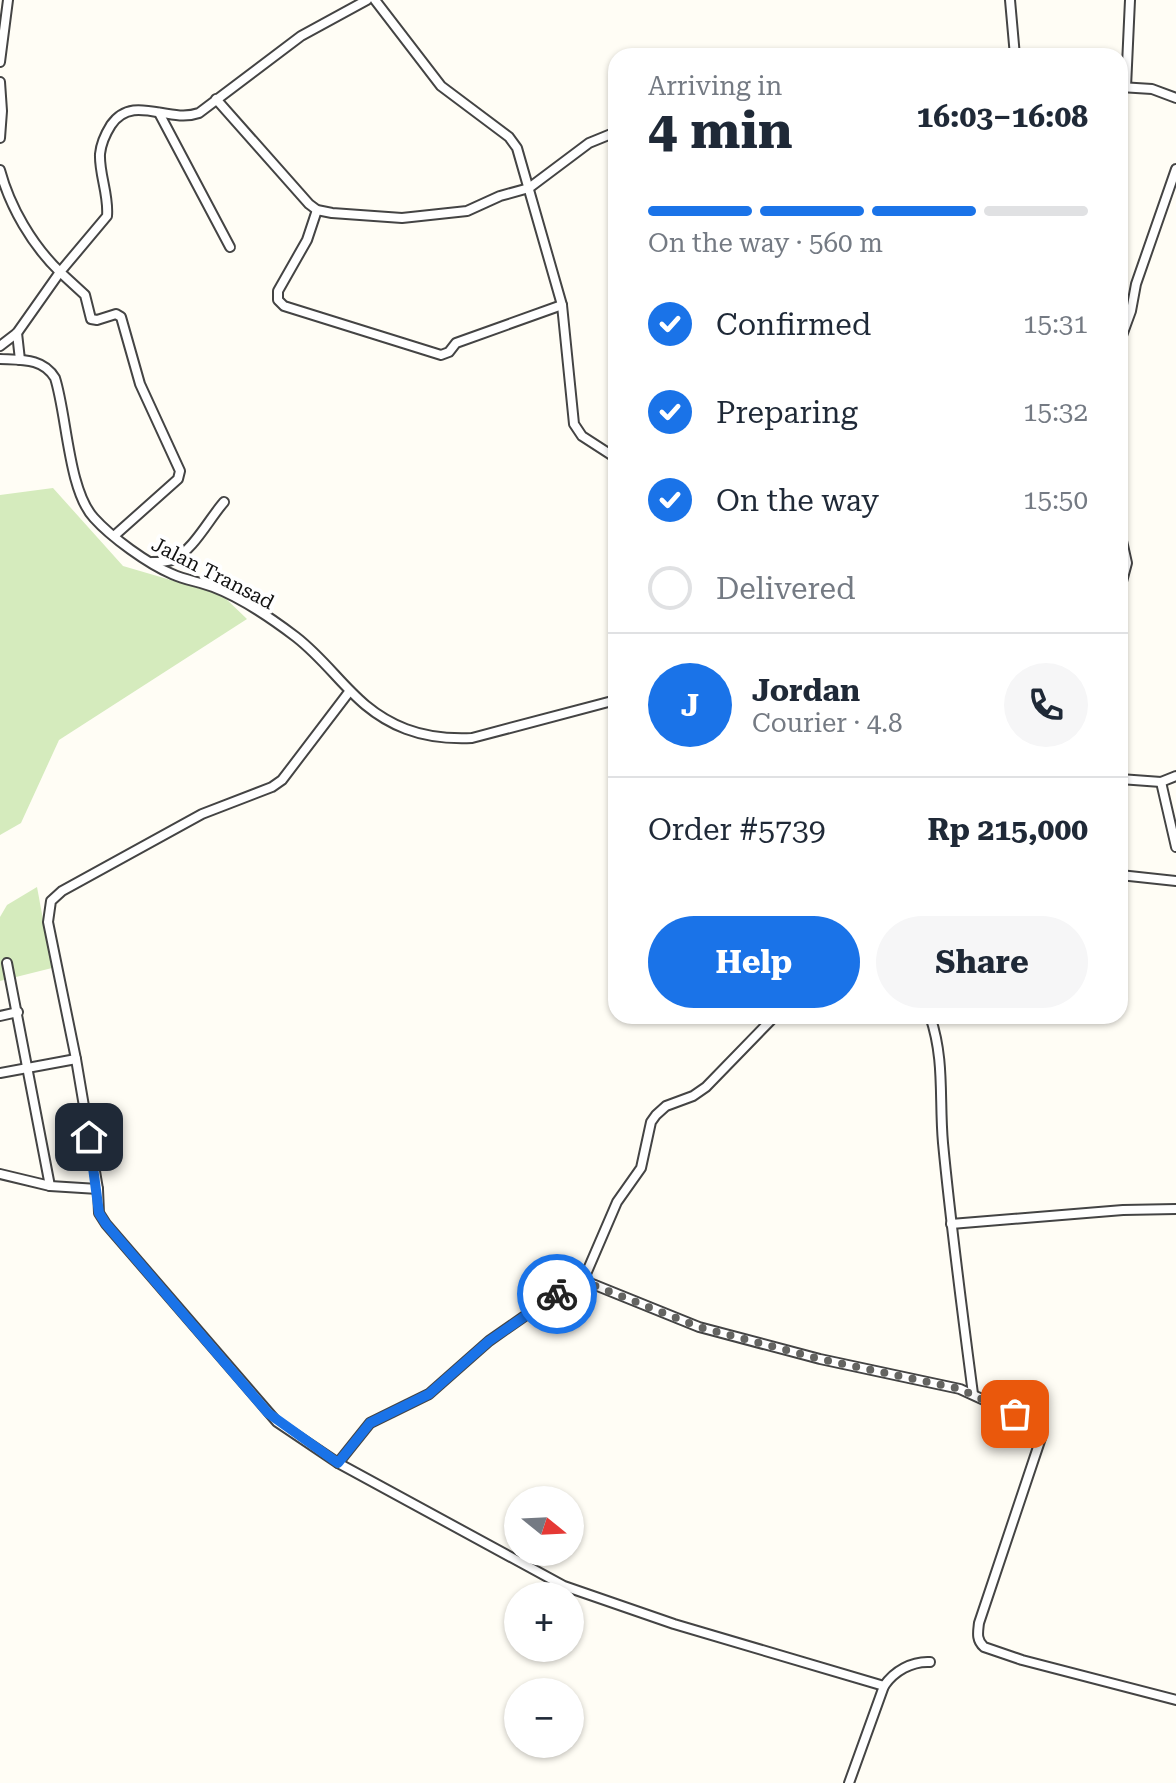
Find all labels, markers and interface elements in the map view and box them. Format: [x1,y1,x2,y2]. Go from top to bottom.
text: Arriving in [648,71,782,101]
text: 16:03–16:08 [916,99,1088,134]
text: 4 min [648,100,793,161]
text: On the way · 560 m [648,228,883,258]
icon: check [648,302,692,346]
text: Confirmed [716,307,871,342]
text: 15:31 [1023,309,1088,339]
icon: check [648,390,692,434]
text: Preparing [716,395,858,430]
text: 15:32 [1023,397,1088,427]
icon: check [648,478,692,522]
text: On the way [716,483,879,518]
text: 15:50 [1023,485,1088,515]
street label: Jalan Transad [148,532,278,614]
text: Delivered [716,571,855,606]
button: phone [1004,663,1088,747]
text: Jordan [752,673,860,708]
text: J [681,688,699,723]
text: Courier · 4.8 [752,708,902,738]
text: Order #5739 [648,812,826,847]
text: Rp 215,000 [927,812,1088,847]
button: Help [648,916,860,1008]
button: Share [876,916,1088,1008]
pin [55,1103,123,1171]
icon: home [67,1115,111,1159]
courier [517,1254,597,1334]
icon: bike [535,1272,579,1316]
pin [981,1380,1049,1448]
icon: bag [993,1392,1037,1436]
north arrow [504,1486,584,1566]
map controls [504,1486,584,1758]
button: + [504,1582,584,1662]
button: − [504,1678,584,1758]

